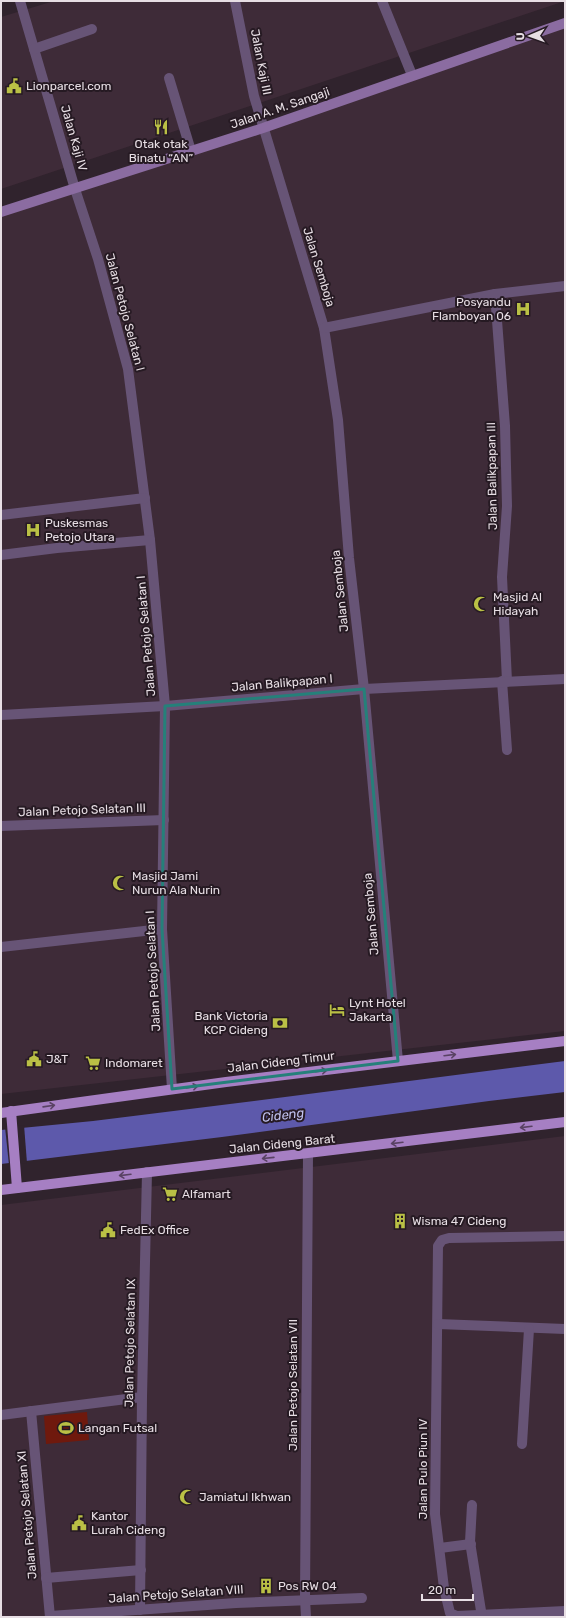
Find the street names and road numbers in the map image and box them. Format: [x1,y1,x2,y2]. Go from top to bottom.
street label: Jalan Kaji III [248,28,274,96]
street label: Jalan A. M. Sangaji [228,84,332,132]
street label: Jalan Kaji IV [58,103,90,173]
street label: Jalan Semboja [300,226,338,308]
street label: Jalan Petojo Selatan I [103,252,147,372]
street label: Jalan Balikpapan III [484,422,500,530]
street label: Jalan Semboja [329,549,351,633]
street label: Jalan Petojo Selatan I [134,575,158,697]
street label: Jalan Balikpapan I [231,672,333,694]
street label: Jalan Petojo Selatan III [18,801,146,819]
street label: Jalan Semboja [360,872,382,956]
street label: Jalan Petojo Selatan I [143,910,163,1032]
street label: Jalan Cideng Timur [227,1048,336,1076]
street label: Jalan Cideng Barat [228,1131,336,1157]
street label: Jalan Petojo Selatan IX [122,1278,138,1407]
street label: Jalan Petojo Selatan VII [286,1319,300,1451]
street label: Jalan Pulo Piun IV [416,1418,430,1519]
street label: Jalan Petojo Selatan XI [14,1450,40,1580]
street label: Jalan Petojo Selatan VIII [108,1582,244,1606]

